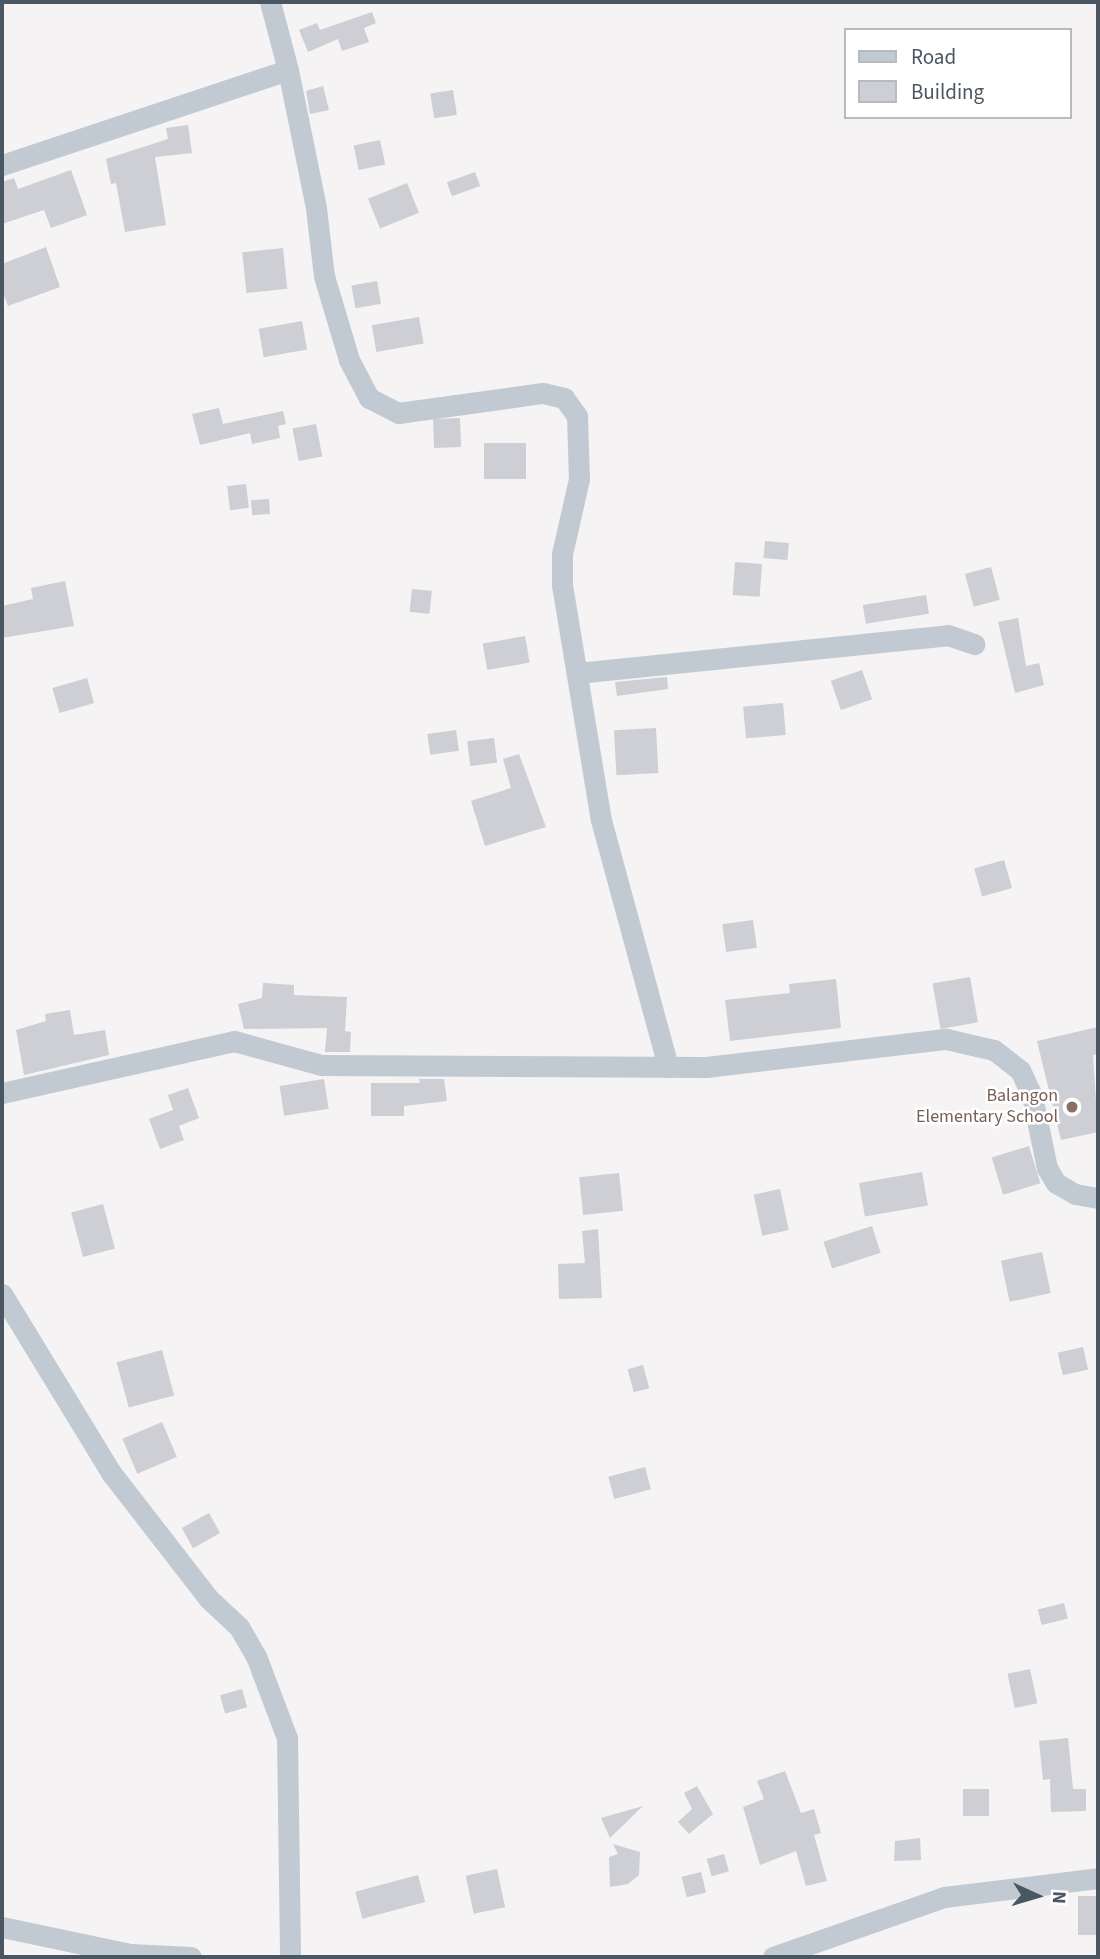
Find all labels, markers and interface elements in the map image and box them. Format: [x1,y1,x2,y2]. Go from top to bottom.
legend [844,28,1072,119]
text: Road [911,42,956,72]
text: Building [911,77,984,107]
place label: Balangon Elementary School [916,1086,1058,1128]
marker: Balangon Elementary School [1064,1099,1080,1115]
north arrow [1002,1861,1072,1931]
text: N [1045,1890,1072,1905]

